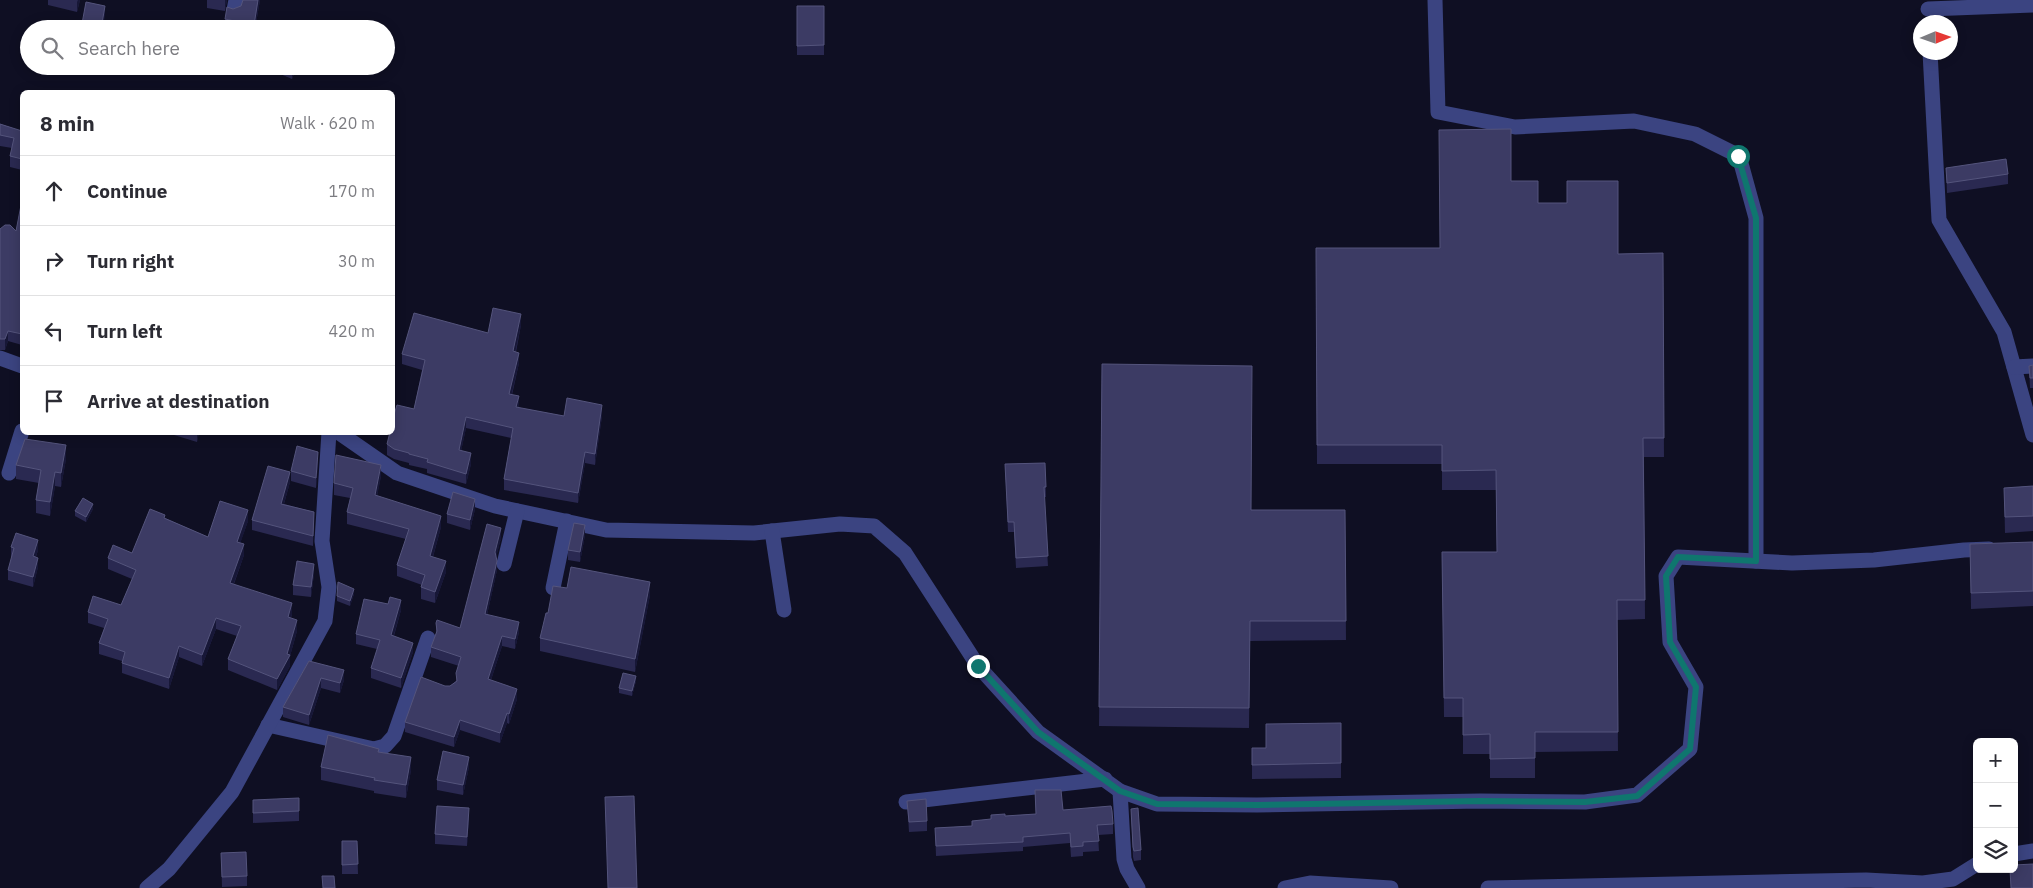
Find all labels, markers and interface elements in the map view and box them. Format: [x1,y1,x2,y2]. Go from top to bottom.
north arrow [1913,15,1958,60]
search box [20,20,395,75]
icon: search [38,34,66,62]
text: Search here [78,36,180,60]
text: 8 min [40,109,95,137]
text: Walk · 620 m [280,113,375,133]
route start [1727,145,1750,168]
icon: ahead [40,177,68,205]
text: Continue [87,179,167,203]
text: 170 m [328,181,375,201]
icon: right [40,247,68,275]
text: Turn right [87,249,174,273]
text: 30 m [338,251,375,271]
icon: left [40,317,68,345]
text: Turn left [87,319,163,343]
text: 420 m [328,321,375,341]
icon: arrive [40,387,68,415]
text: Arrive at destination [87,389,270,413]
route end [967,655,990,678]
map controls [1973,738,2018,873]
button: + [1973,738,2018,783]
button: − [1973,783,2018,828]
button: layers [1973,828,2018,873]

